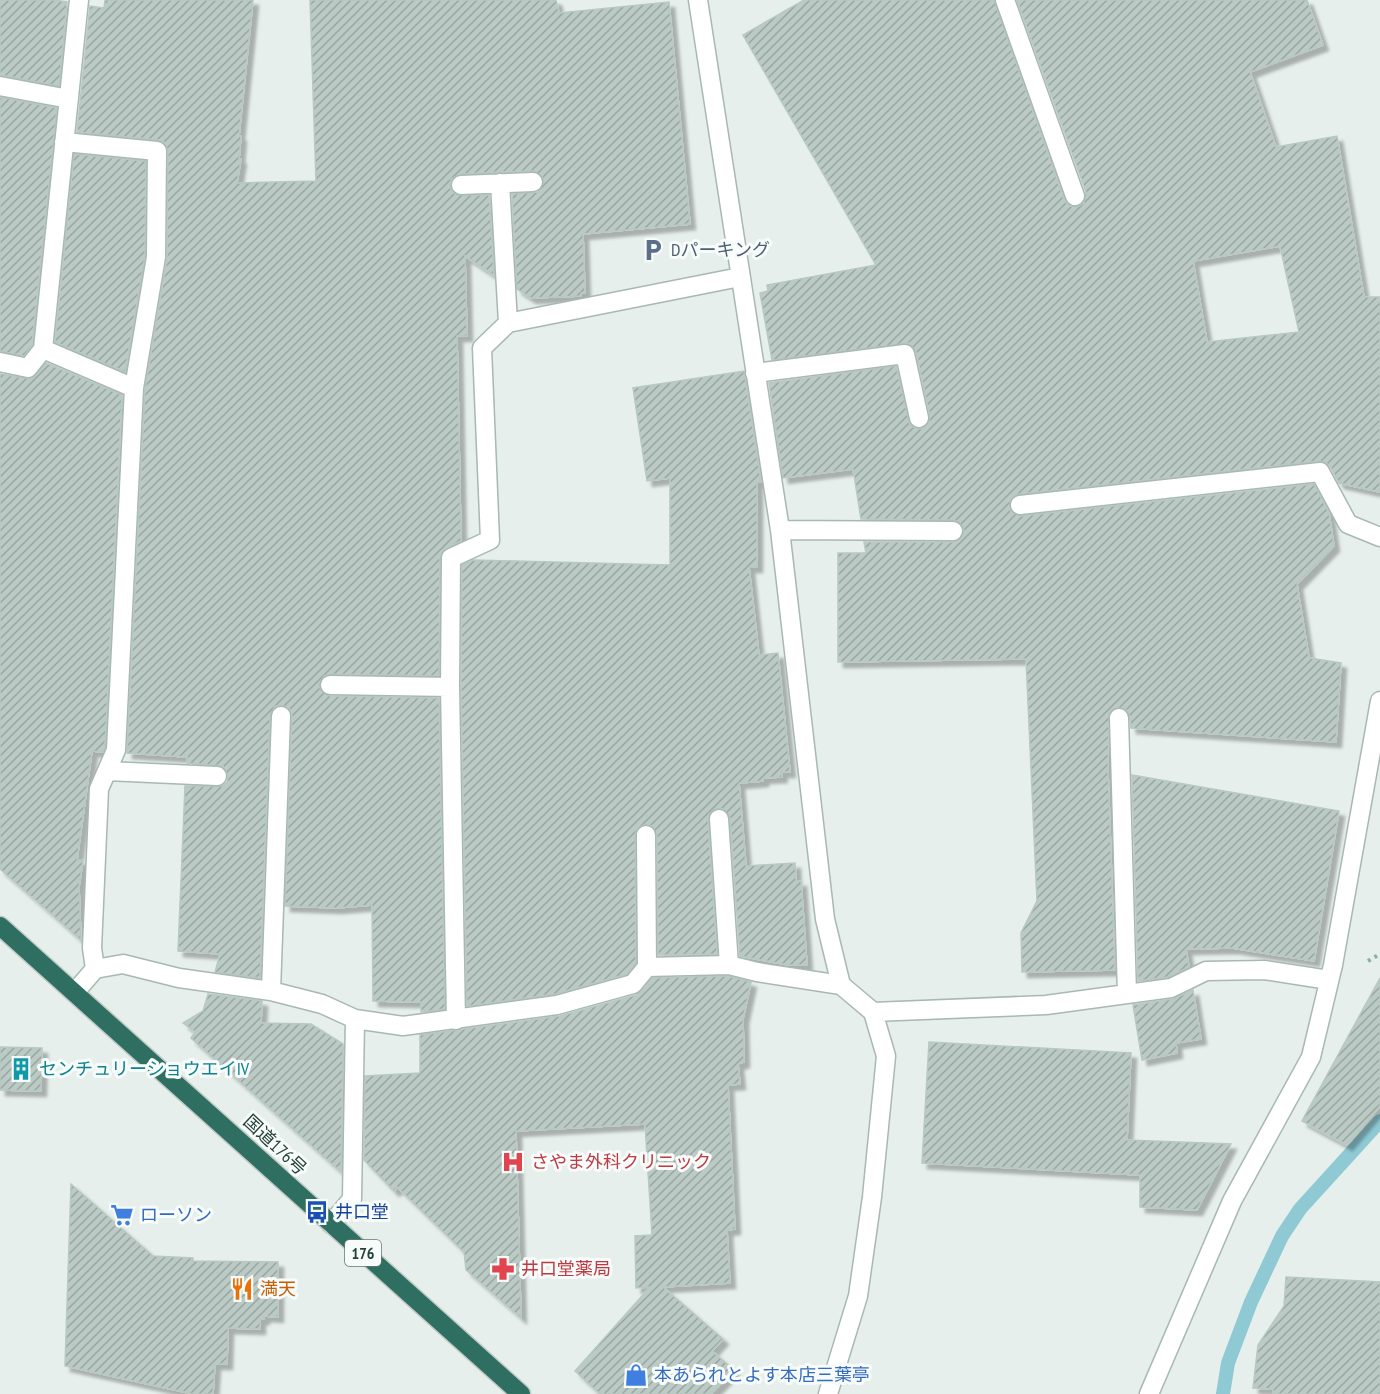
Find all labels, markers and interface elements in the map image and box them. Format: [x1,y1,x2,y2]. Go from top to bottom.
parking icon: Dパーキング [640,237,666,263]
place label: Dパーキング [671,238,770,261]
building icon: センチュリーショウエイIV [8,1056,34,1082]
place label: センチュリーショウエイIV [39,1057,250,1080]
street label: 国道176号 [239,1110,312,1180]
hospital icon: さやま外科クリニック [500,1149,526,1175]
place label: さやま外科クリニック [531,1150,711,1173]
bus stop icon: 井口堂 [304,1199,330,1225]
place label: 井口堂 [335,1200,389,1223]
supermarket icon: ローソン [109,1202,135,1228]
place label: ローソン [140,1203,212,1226]
road number: 176 [345,1240,381,1266]
pharmacy icon: 井口堂薬局 [490,1256,516,1282]
place label: 井口堂薬局 [521,1257,611,1280]
restaurant icon: 満天 [229,1276,255,1302]
place label: 満天 [260,1277,296,1300]
shop icon: 本あられとよす本店三葉亭 [623,1362,649,1388]
place label: 本あられとよす本店三葉亭 [654,1363,870,1386]

